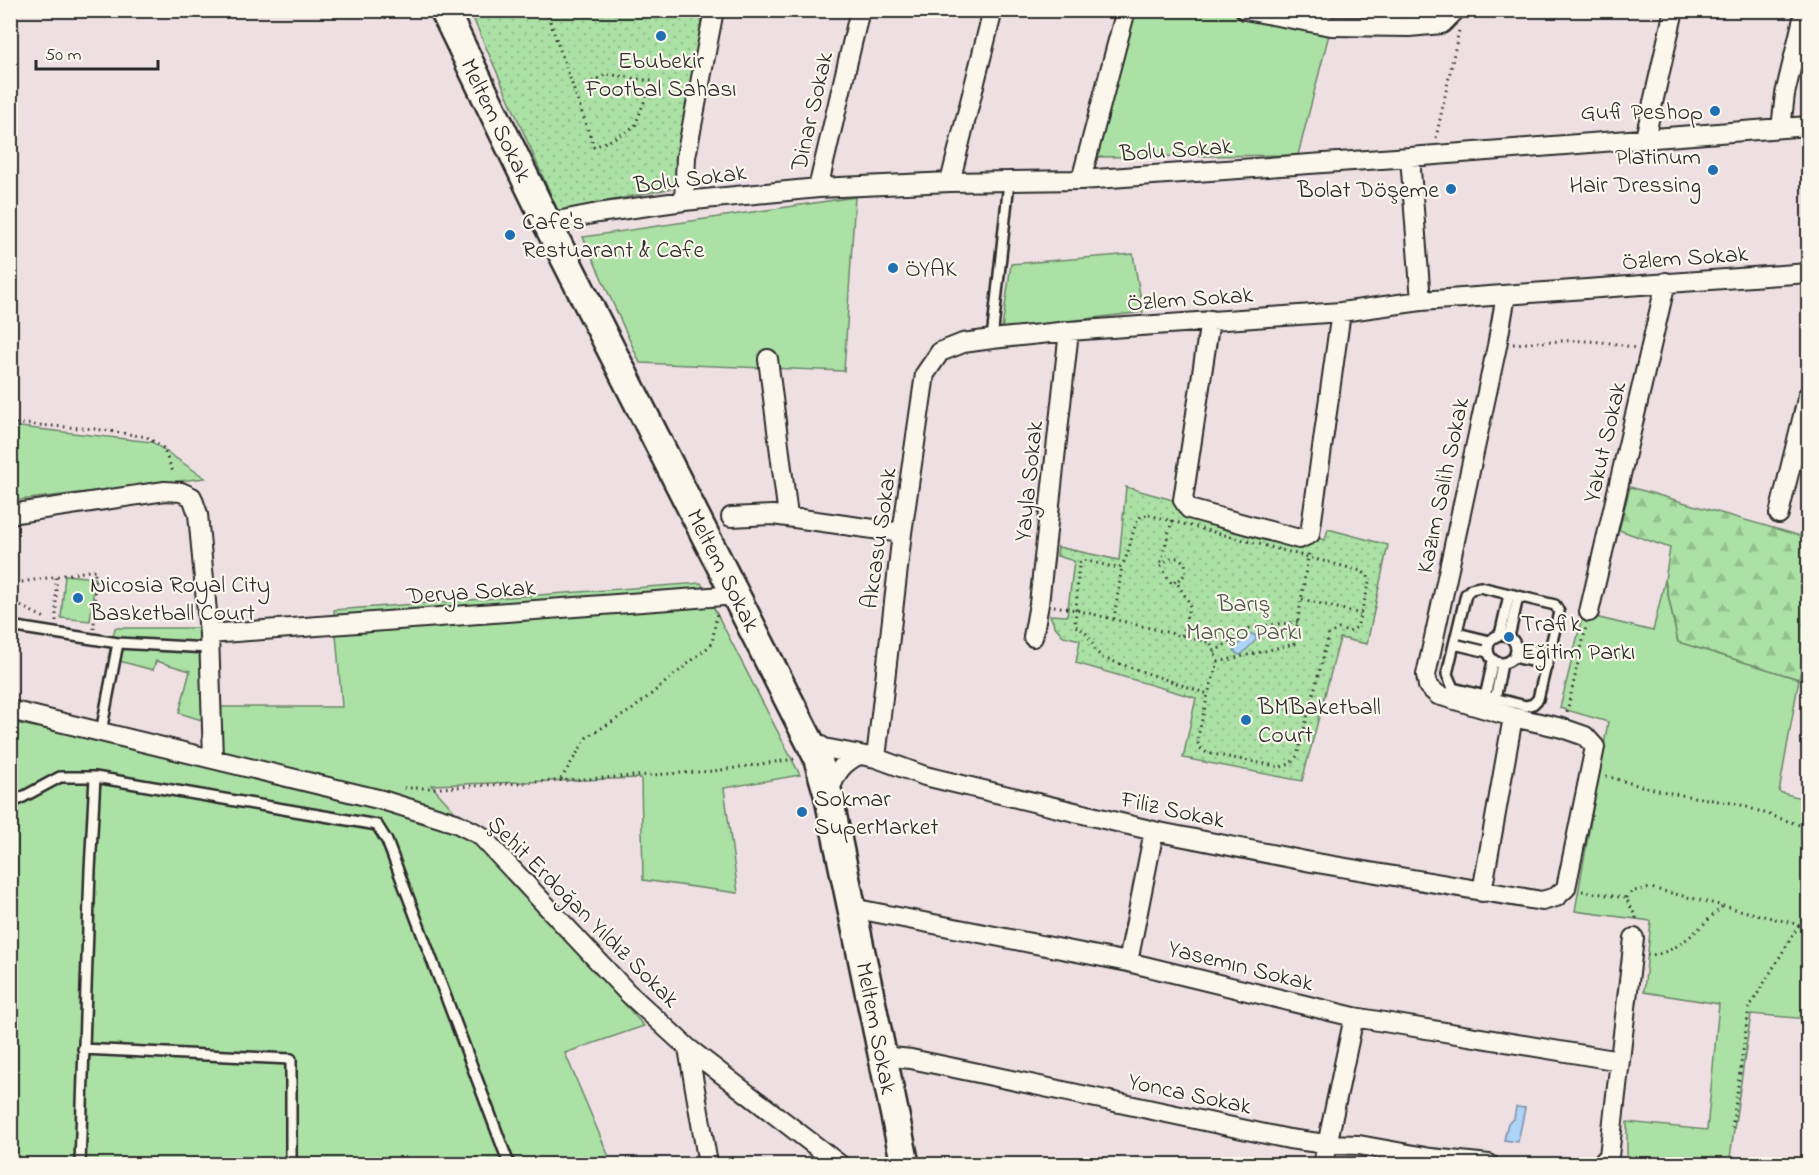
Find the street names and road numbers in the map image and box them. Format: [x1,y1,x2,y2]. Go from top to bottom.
street label: Dinar Sokak [783,48,844,176]
street label: Meltem Sokak [450,53,540,189]
street label: Bolu Sokak [1118,130,1234,173]
street label: Bolu Sokak [631,156,749,205]
street label: Özlem Sokak [1621,238,1750,281]
street label: Özlem Sokak [1126,279,1255,322]
street label: Yakut Sokak [1576,378,1637,507]
street label: Kazım Salih Sokak [1409,394,1480,577]
street label: Yayla Sokak [1007,419,1055,544]
street label: Akcasu Sokak [853,465,908,611]
street label: Meltem Sokak [676,504,768,639]
street label: Derya Sokak [404,571,537,617]
street label: Filiz Sokak [1116,783,1228,840]
street label: Şehit Erdoğan Yıldız Sokak [478,809,687,1017]
street label: Yasemın Sokak [1164,932,1317,1003]
street label: Meltem Sokak [845,959,905,1098]
street label: Yonca Sokak [1125,1065,1255,1126]

